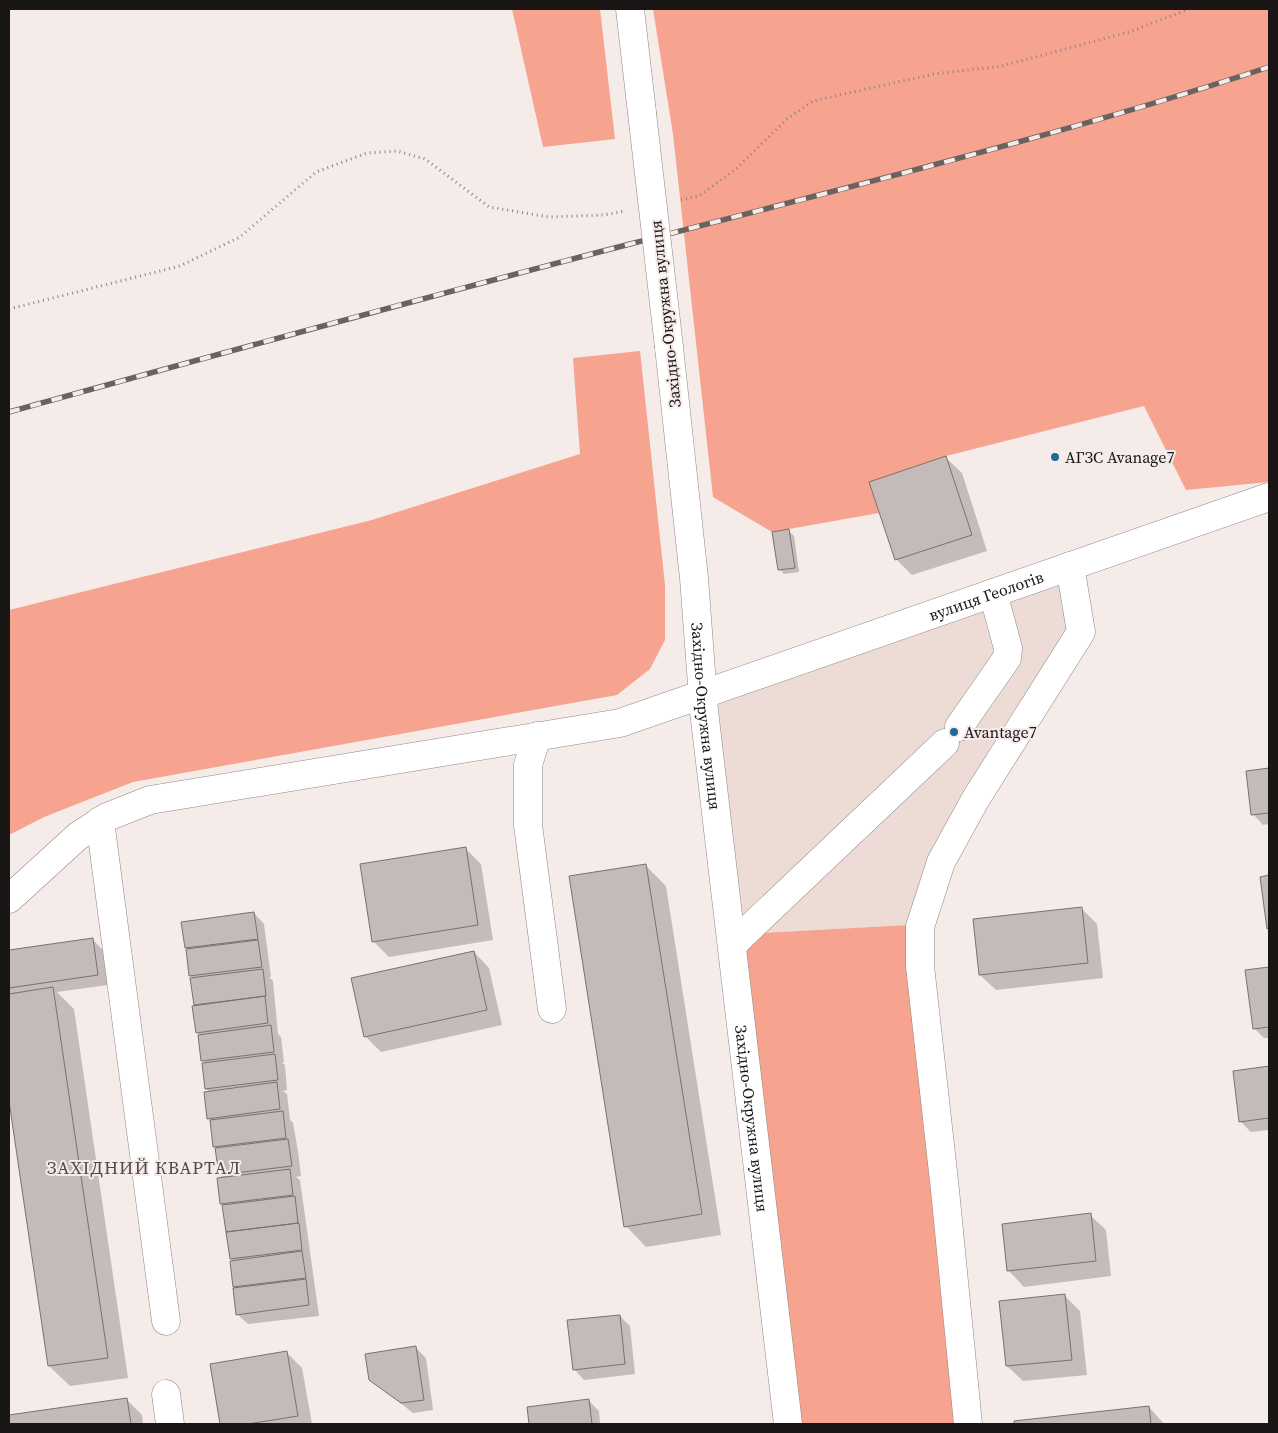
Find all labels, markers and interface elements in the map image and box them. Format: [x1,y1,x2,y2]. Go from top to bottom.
street label: Західно-Окружна вулиця [644,219,686,409]
place label: АГЗС Avanage7 [1065,446,1174,468]
marker: АГЗС Avanage7 [1049,451,1061,463]
street label: вулиця Геологів [926,565,1046,626]
street label: Західно-Окружна вулиця [686,621,727,811]
place label: Avantage7 [964,721,1037,743]
marker: Avantage7 [948,726,960,738]
street label: Західно-Окружна вулиця [730,1024,774,1213]
district label: ЗАХІДНИЙ КВАРТАЛ [47,1155,241,1180]

